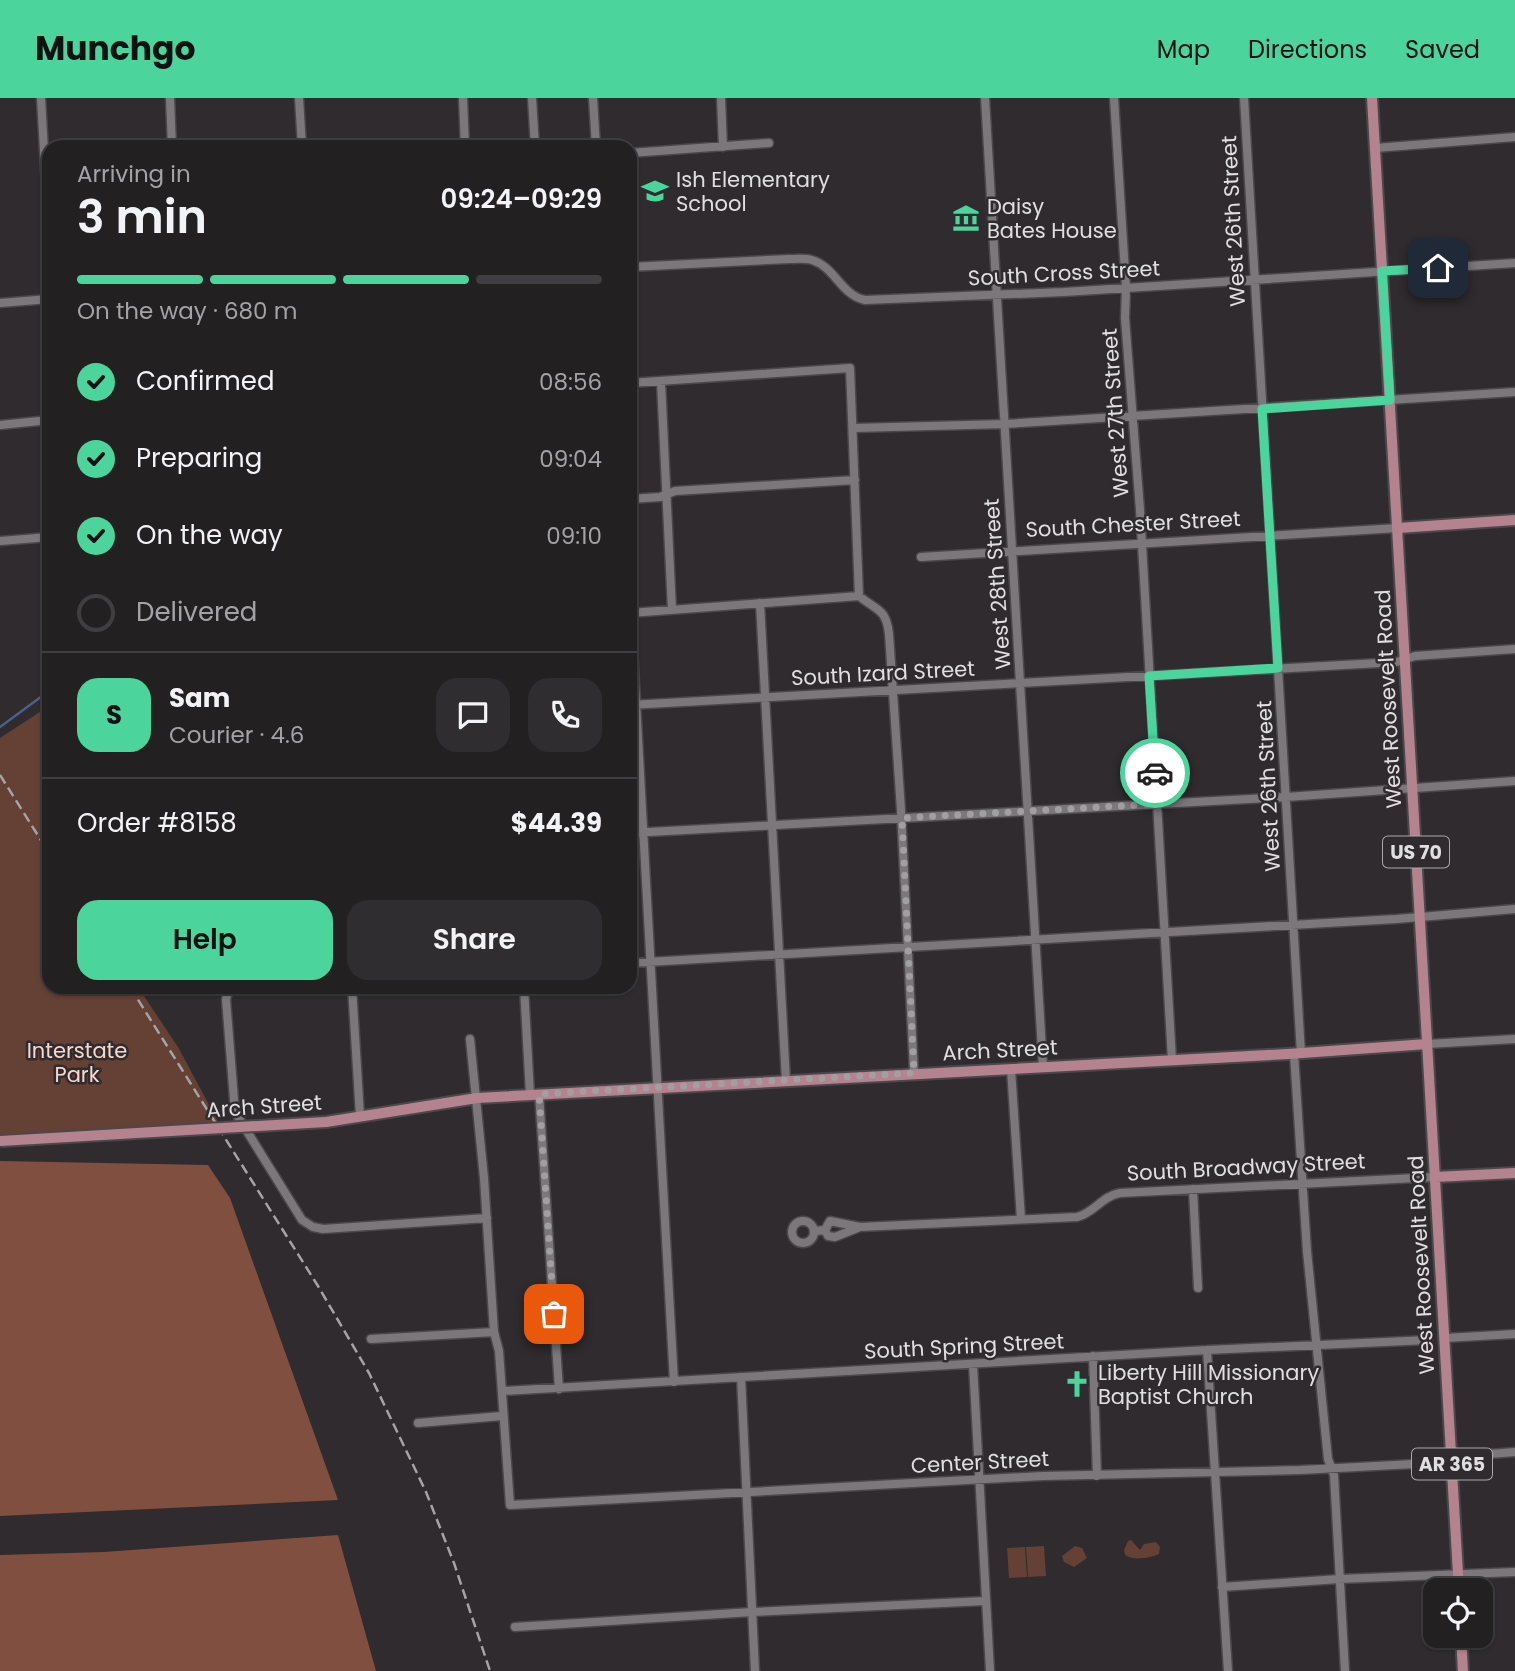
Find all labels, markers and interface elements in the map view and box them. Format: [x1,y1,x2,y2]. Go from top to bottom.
text: Munchgo [35,25,195,72]
text: Map [1157,33,1210,66]
text: Directions [1248,33,1367,66]
text: Saved [1405,33,1480,66]
street label: West 26th Street [1214,135,1252,307]
text: Arriving in [77,158,191,190]
place label: Ish Elementary School [676,165,830,218]
school or university icon: Ish Elementary School [640,176,670,206]
text: 09:24–09:29 [441,181,602,217]
text: 3 min [77,185,207,249]
place label: Daisy Bates House [987,192,1117,245]
museum icon: Daisy Bates House [951,203,981,233]
pin [1408,238,1468,298]
icon: home [1419,249,1457,287]
street label: South Cross Street [967,253,1161,293]
text: On the way · 680 m [77,295,297,327]
street label: West 27th Street [1095,327,1135,499]
icon: check [77,363,115,401]
text: Confirmed [136,363,274,399]
text: 08:56 [539,366,602,398]
icon: check [77,440,115,478]
text: Preparing [136,440,262,476]
text: 09:04 [539,443,602,475]
street label: West 28th Street [977,498,1017,670]
street label: South Chester Street [1025,504,1241,544]
icon: check [77,517,115,555]
text: On the way [136,517,283,553]
text: 09:10 [546,520,602,552]
street label: West Roosevelt Road [1368,589,1408,809]
text: Delivered [136,594,257,630]
street label: South Izard Street [790,654,976,692]
button: chat [436,678,510,752]
button: phone [528,678,602,752]
text: Sam [169,680,230,716]
text: S [106,697,122,733]
street label: West 26th Street [1249,700,1287,872]
text: Courier · 4.6 [169,719,304,751]
courier [1120,738,1190,808]
icon: car [1136,754,1174,792]
text: Order #8158 [77,805,237,841]
text: $44.39 [511,805,602,841]
road number: US 70 [1383,836,1449,867]
button: Help [77,900,333,980]
button: Share [347,900,602,980]
street label: Arch Street [942,1033,1058,1067]
park label: Interstate Park [27,1036,127,1089]
street label: Arch Street [205,1088,323,1124]
street label: South Broadway Street [1126,1146,1366,1188]
street label: West Roosevelt Road [1401,1155,1441,1375]
pin [524,1284,584,1344]
icon: bag [535,1295,573,1333]
street label: South Spring Street [863,1326,1065,1366]
place label: Liberty Hill Missionary Baptist Church [1098,1358,1319,1411]
church icon: Liberty Hill Missionary Baptist Church [1062,1369,1092,1399]
street label: Center Street [910,1444,1050,1480]
road number: AR 365 [1412,1448,1492,1480]
map controls [1423,1578,1493,1648]
button: locate [1423,1578,1493,1648]

